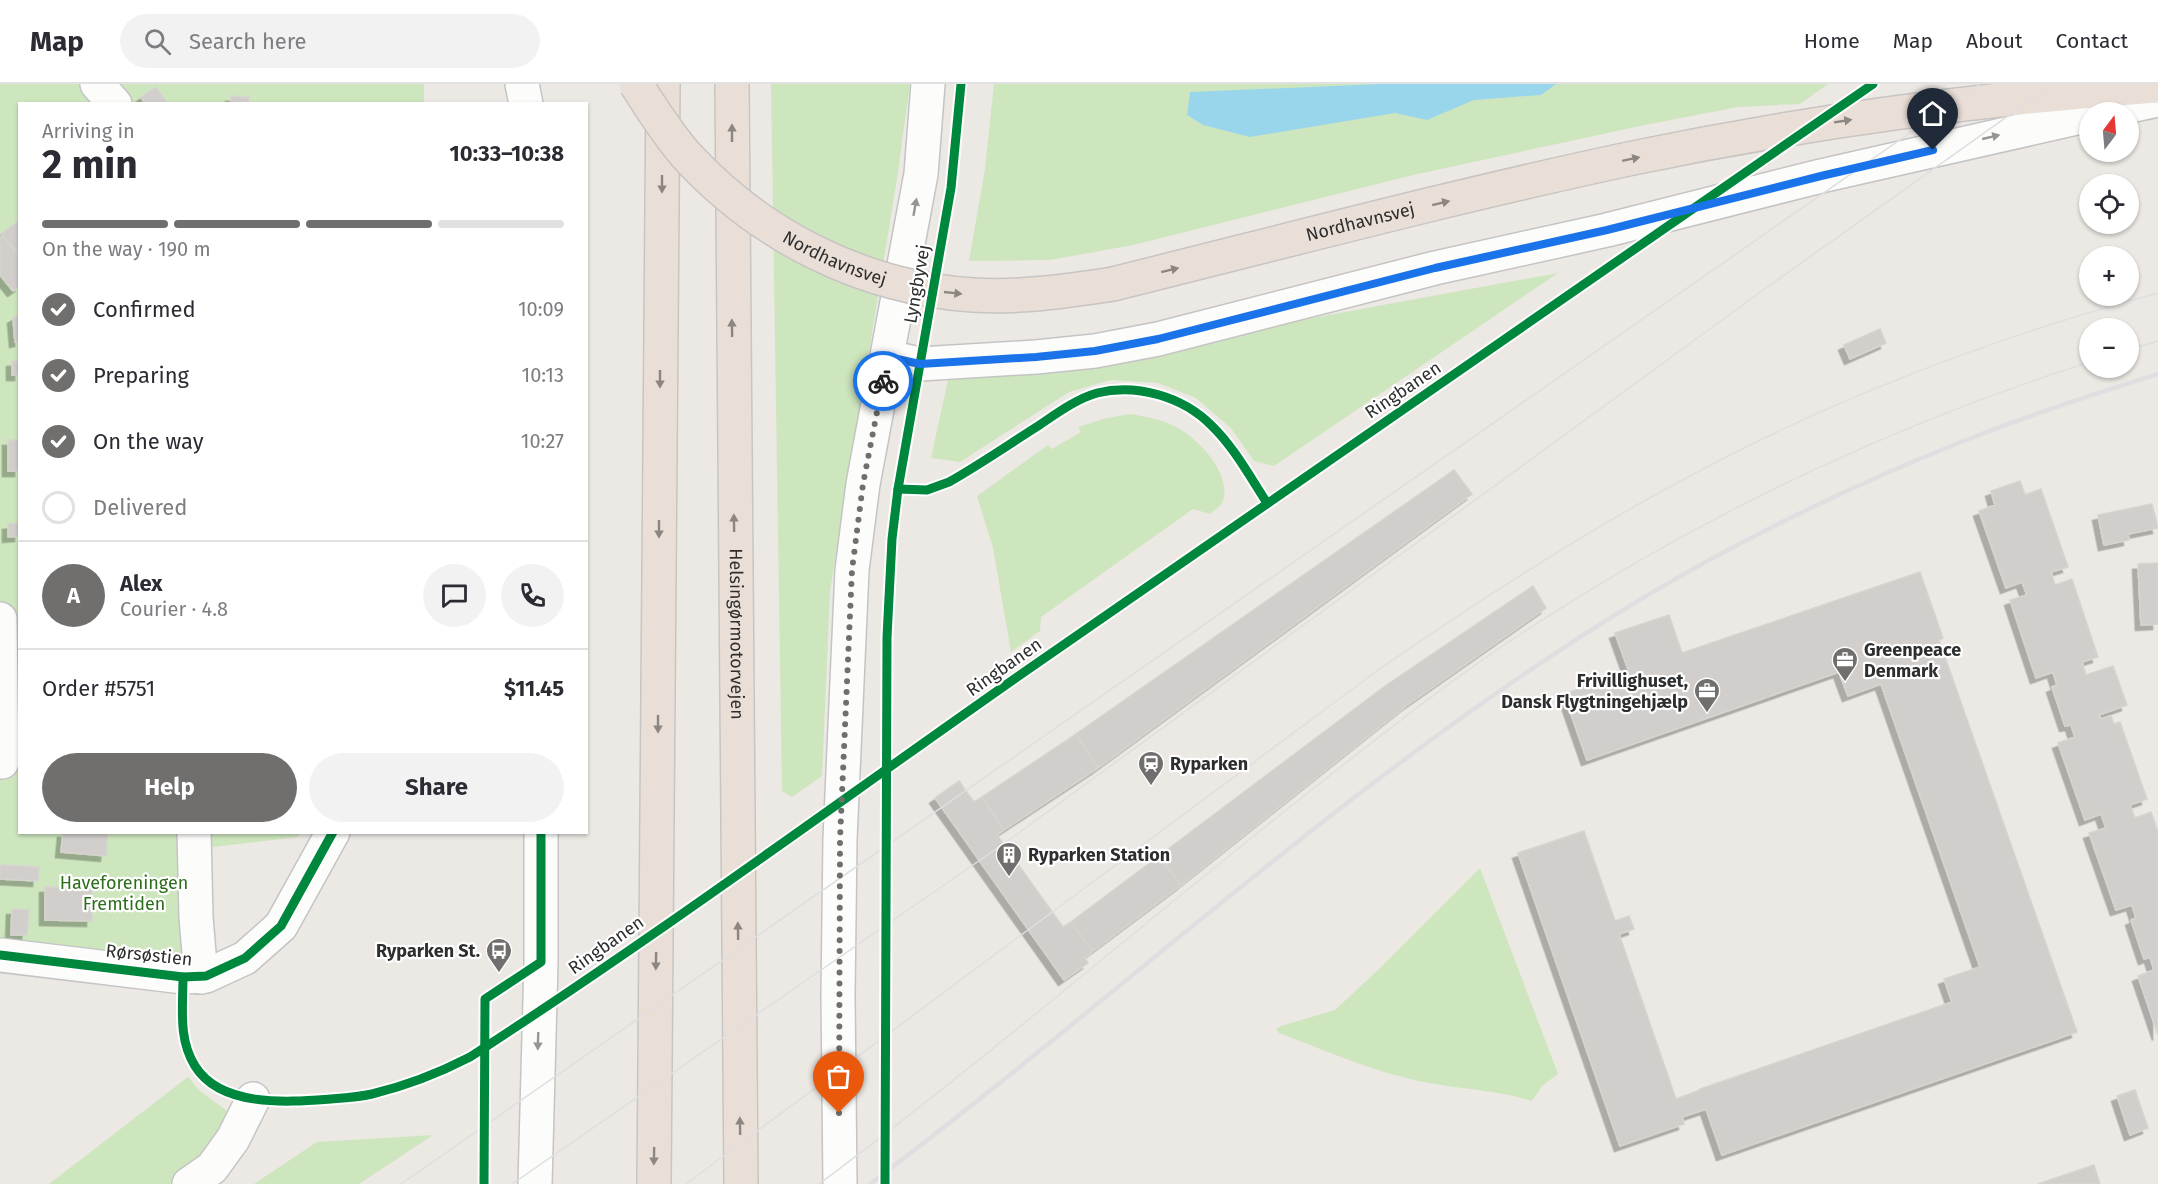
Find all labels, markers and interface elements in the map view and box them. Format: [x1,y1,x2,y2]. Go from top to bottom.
search box [120,14,540,68]
text: Map [30,25,84,58]
icon: search [141,25,174,58]
text: Search here [189,28,307,55]
text: Home [1804,28,1860,54]
text: Map [1893,28,1933,54]
text: About [1966,28,2023,54]
text: Contact [2056,28,2128,54]
pin [1907,88,1958,150]
icon: home [1916,97,1949,130]
north arrow [2079,102,2139,162]
map controls [2079,102,2139,378]
one-way arrow [1834,116,1853,125]
text: Arriving in [42,119,135,143]
one-way arrow [727,123,737,142]
one-way arrow [1982,132,2000,142]
text: 10:33–10:38 [450,140,564,167]
text: 2 min [42,142,138,188]
one-way arrow [1621,154,1640,163]
button: locate [2079,174,2139,234]
one-way arrow [657,175,667,194]
one-way arrow [1431,197,1450,207]
one-way arrow [911,198,920,217]
street label: Nordhavnsvej [1304,198,1417,246]
street label: Nordhavnsvej [779,226,889,290]
text: On the way · 190 m [42,237,211,261]
street label: Lyngbyvej [899,243,935,325]
button: + [2079,246,2139,306]
one-way arrow [1161,265,1179,275]
one-way arrow [944,288,963,298]
icon: check [42,293,75,326]
text: Confirmed [93,296,196,323]
text: 10:09 [518,297,564,321]
one-way arrow [727,318,737,337]
button: − [2079,318,2139,378]
courier [853,351,913,411]
street label: Ringbanen [1361,357,1445,423]
icon: check [42,359,75,392]
text: Preparing [93,362,189,389]
text: 10:13 [522,363,564,387]
icon: bike [867,365,900,398]
one-way arrow [655,370,665,389]
icon: check [42,425,75,458]
text: On the way [93,428,204,455]
text: 10:27 [521,429,564,453]
text: Delivered [93,494,188,521]
one-way arrow [729,513,739,532]
one-way arrow [654,519,664,538]
street label: Helsingørmotorvejen [725,548,748,720]
button: chat [423,564,486,627]
button: phone [501,564,564,627]
text: Alex [120,570,163,597]
text: A [67,582,80,609]
text: Courier · 4.8 [120,597,228,621]
street label: Ringbanen [962,633,1046,701]
place label: Greenpeace Denmark [1864,639,1961,682]
office icon: Greenpeace Denmark [1830,645,1860,683]
place label: Frivillighuset, Dansk Flygtningehjælp [1501,670,1688,713]
text: Order #5751 [42,675,155,702]
text: $11.45 [504,675,564,702]
office icon: Frivillighuset, Dansk Flygtningehjælp [1692,676,1722,714]
one-way arrow [653,714,663,733]
station icon: Ryparken [1136,749,1166,787]
button: Help [42,753,297,822]
button: Share [309,753,564,822]
place label: Ryparken [1170,753,1248,775]
building icon: Ryparken Station [994,840,1024,878]
place label: Ryparken Station [1028,844,1170,866]
park label: Haveforeningen Fremtiden [60,872,188,915]
street label: Ringbanen [564,911,648,979]
one-way arrow [733,921,743,940]
bus stop icon: Ryparken St. [484,936,514,974]
street label: Rørsøstien [105,940,193,970]
place label: Ryparken St. [376,940,480,962]
one-way arrow [651,951,661,970]
one-way arrow [534,1032,543,1051]
pin [813,1051,864,1113]
icon: bag [822,1060,855,1093]
one-way arrow [735,1116,745,1135]
one-way arrow [649,1146,659,1165]

